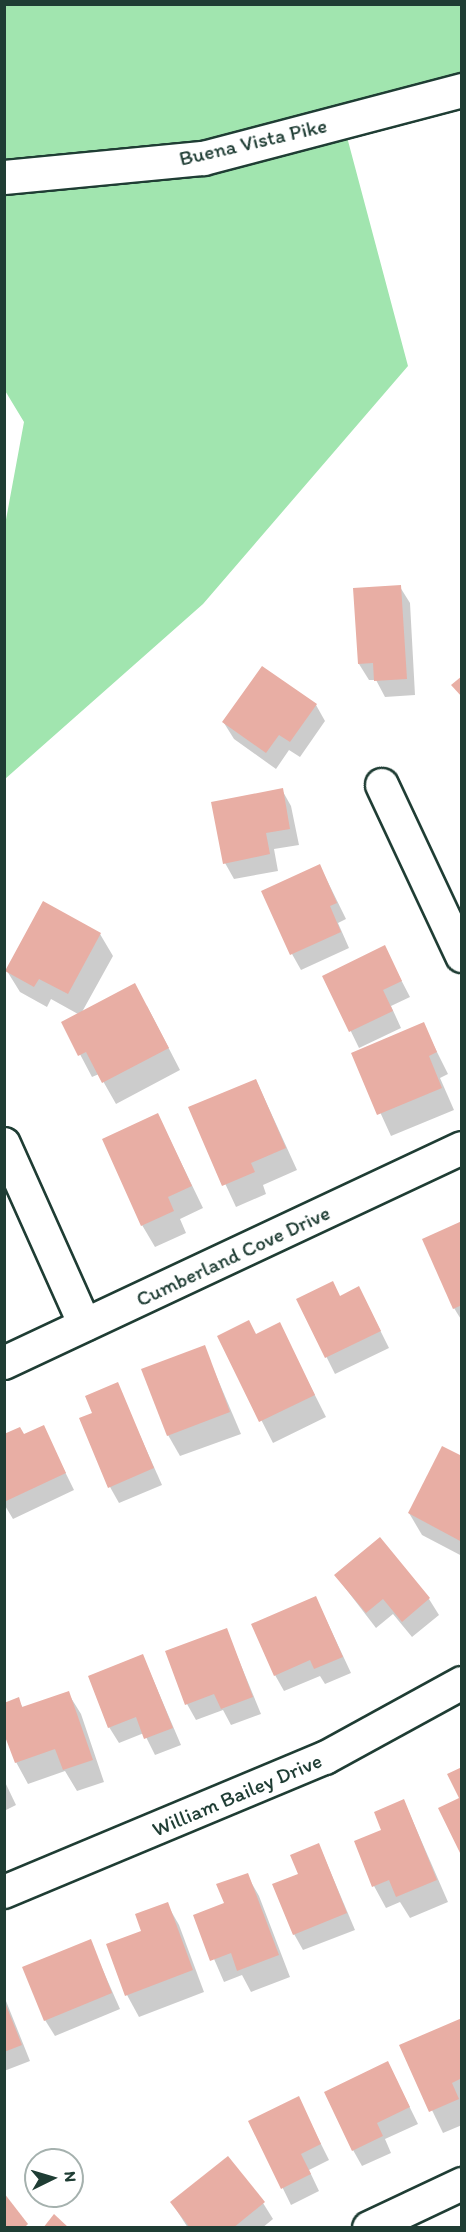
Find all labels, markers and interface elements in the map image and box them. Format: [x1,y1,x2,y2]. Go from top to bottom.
street label: Buena Vista Pike [177,113,329,171]
street label: Cumberland Cove Drive [132,1200,334,1312]
street label: William Bailey Drive [148,1748,326,1842]
north arrow [24,2148,84,2208]
text: N [61,2170,80,2183]

